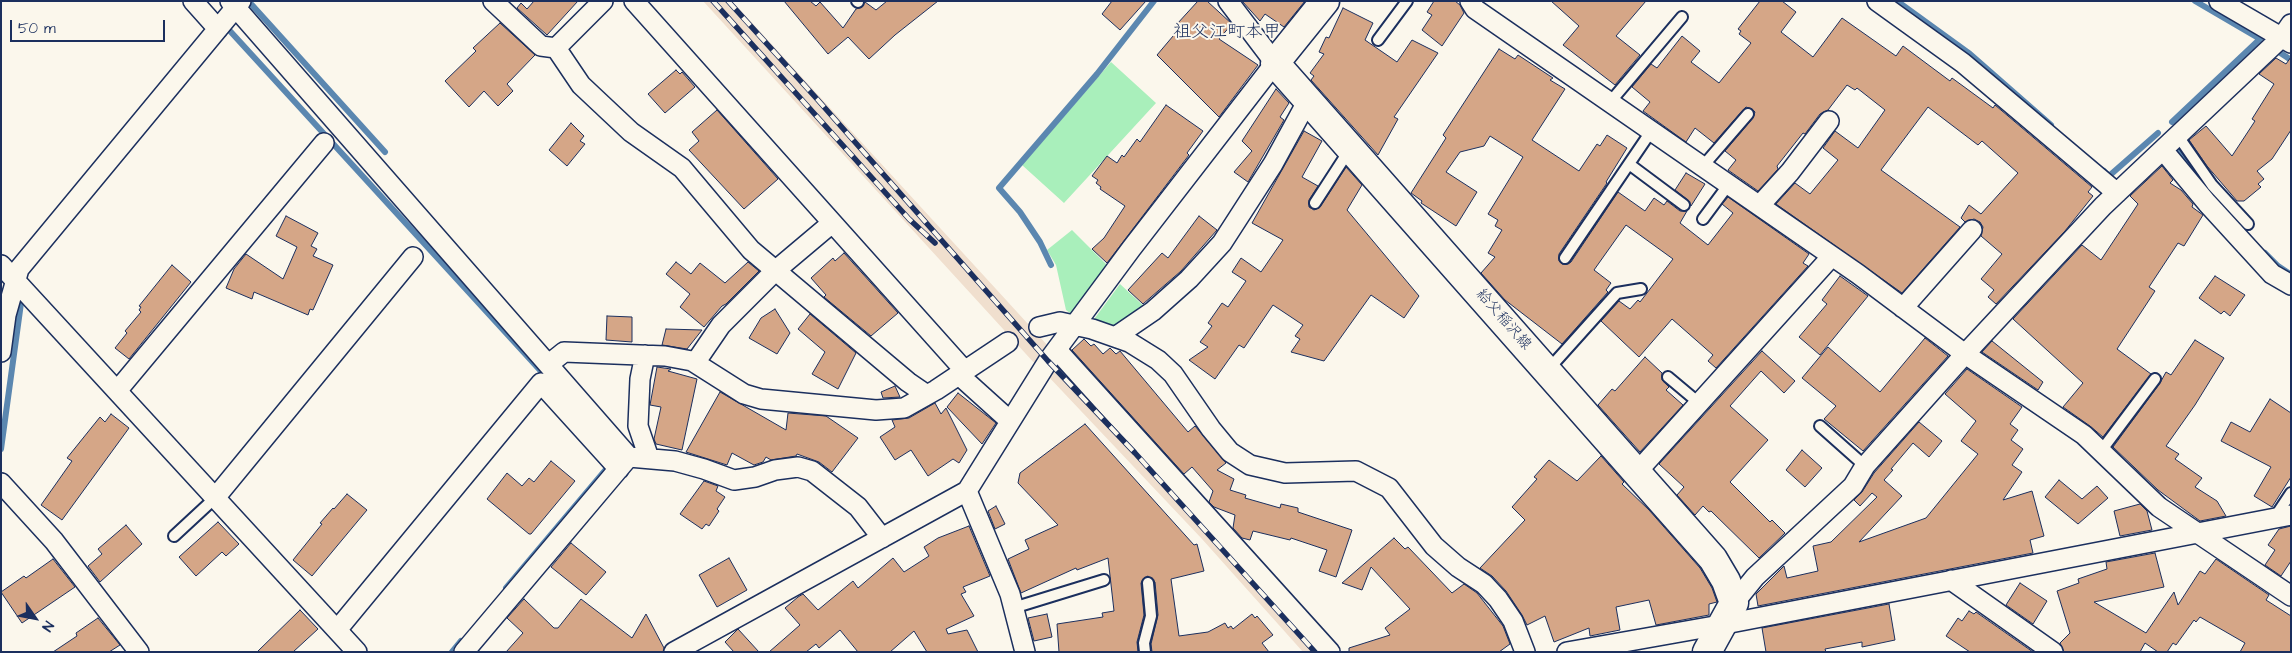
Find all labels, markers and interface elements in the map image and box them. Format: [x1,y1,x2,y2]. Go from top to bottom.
scale bar [12,10,168,42]
text: 50 m [18,18,56,39]
district label: 祖父江町本甲 [1173,22,1281,44]
street label: 給父稲沢線 [1472,286,1534,354]
north arrow [10,593,60,643]
text: N [37,617,58,635]

